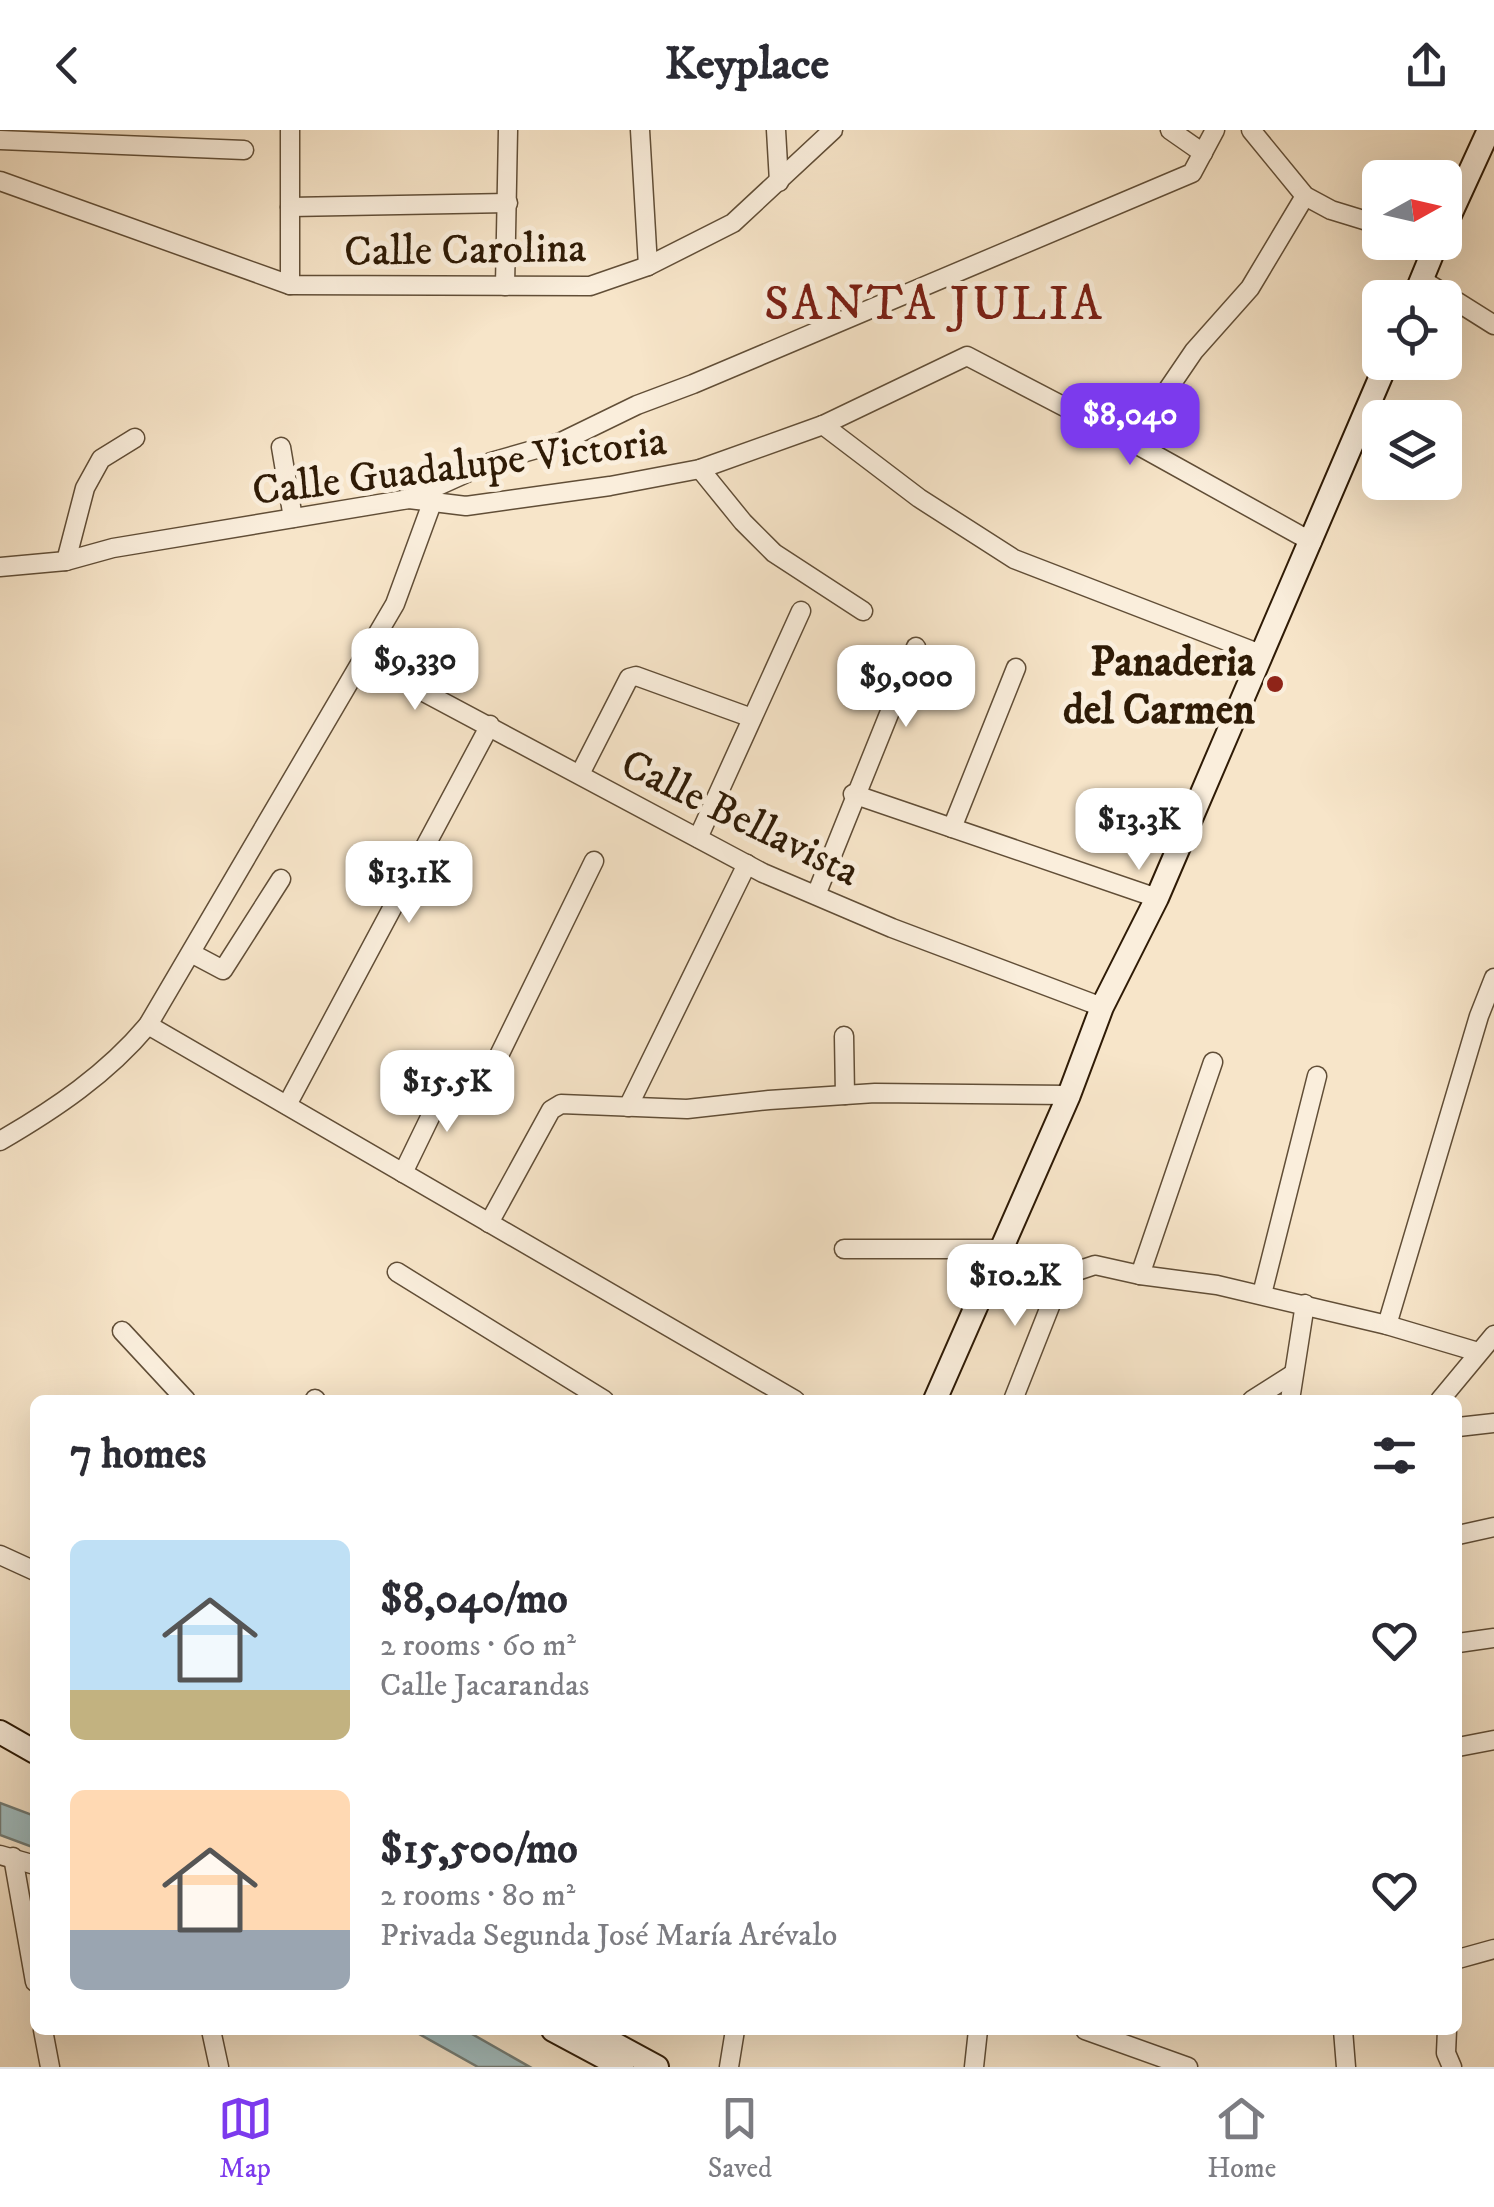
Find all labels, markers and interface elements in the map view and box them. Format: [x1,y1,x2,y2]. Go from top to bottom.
text: Keyplace [665,37,829,93]
icon: back [40,38,95,93]
icon: share [1399,38,1454,93]
north arrow [1362,160,1462,260]
map controls [1362,160,1462,500]
street label: Calle Carolina [344,223,587,279]
district label: SANTA JULIA [764,275,1104,335]
button: locate [1362,280,1462,380]
pin: $8,040 [1049,383,1211,468]
text: $8,040 [1083,395,1177,435]
button: layers [1362,400,1462,500]
street label: Calle Guadalupe Victoria [249,416,670,518]
pin: $9,330 [334,628,496,713]
place label: Panaderia del Carmen [1063,637,1256,737]
text: $9,330 [373,640,457,680]
pin: $9,000 [825,645,987,730]
text: $9,000 [859,657,953,697]
marker: Panaderia del Carmen [1264,673,1286,695]
street label: Calle Bellavista [612,739,868,899]
pin: $13.3K [1058,788,1220,873]
text: $13.3K [1097,800,1181,840]
pin: $13.1K [328,841,490,926]
text: $13.1K [368,853,450,893]
pin: $15.5K [366,1050,528,1135]
text: $15.5K [402,1062,492,1102]
pin: $10.2K [934,1244,1096,1329]
text: $10.2K [969,1256,1061,1296]
icon: filters [1367,1428,1422,1483]
text: 7 homes [70,1429,206,1481]
text: $8,040/mo [380,1574,568,1626]
icon: home [150,1580,270,1700]
icon: heart [1367,1613,1422,1668]
text: 2 rooms · 60 m² [380,1626,576,1666]
text: Calle Jacarandas [380,1666,590,1706]
text: $15,500/mo [380,1824,578,1876]
icon: home [150,1830,270,1950]
icon: heart [1367,1863,1422,1918]
text: 2 rooms · 80 m² [380,1876,575,1916]
text: Privada Segunda José María Arévalo [380,1916,837,1956]
tab: Map [218,2091,273,2186]
tab: Saved [708,2091,772,2186]
tab: Home [1207,2091,1276,2186]

